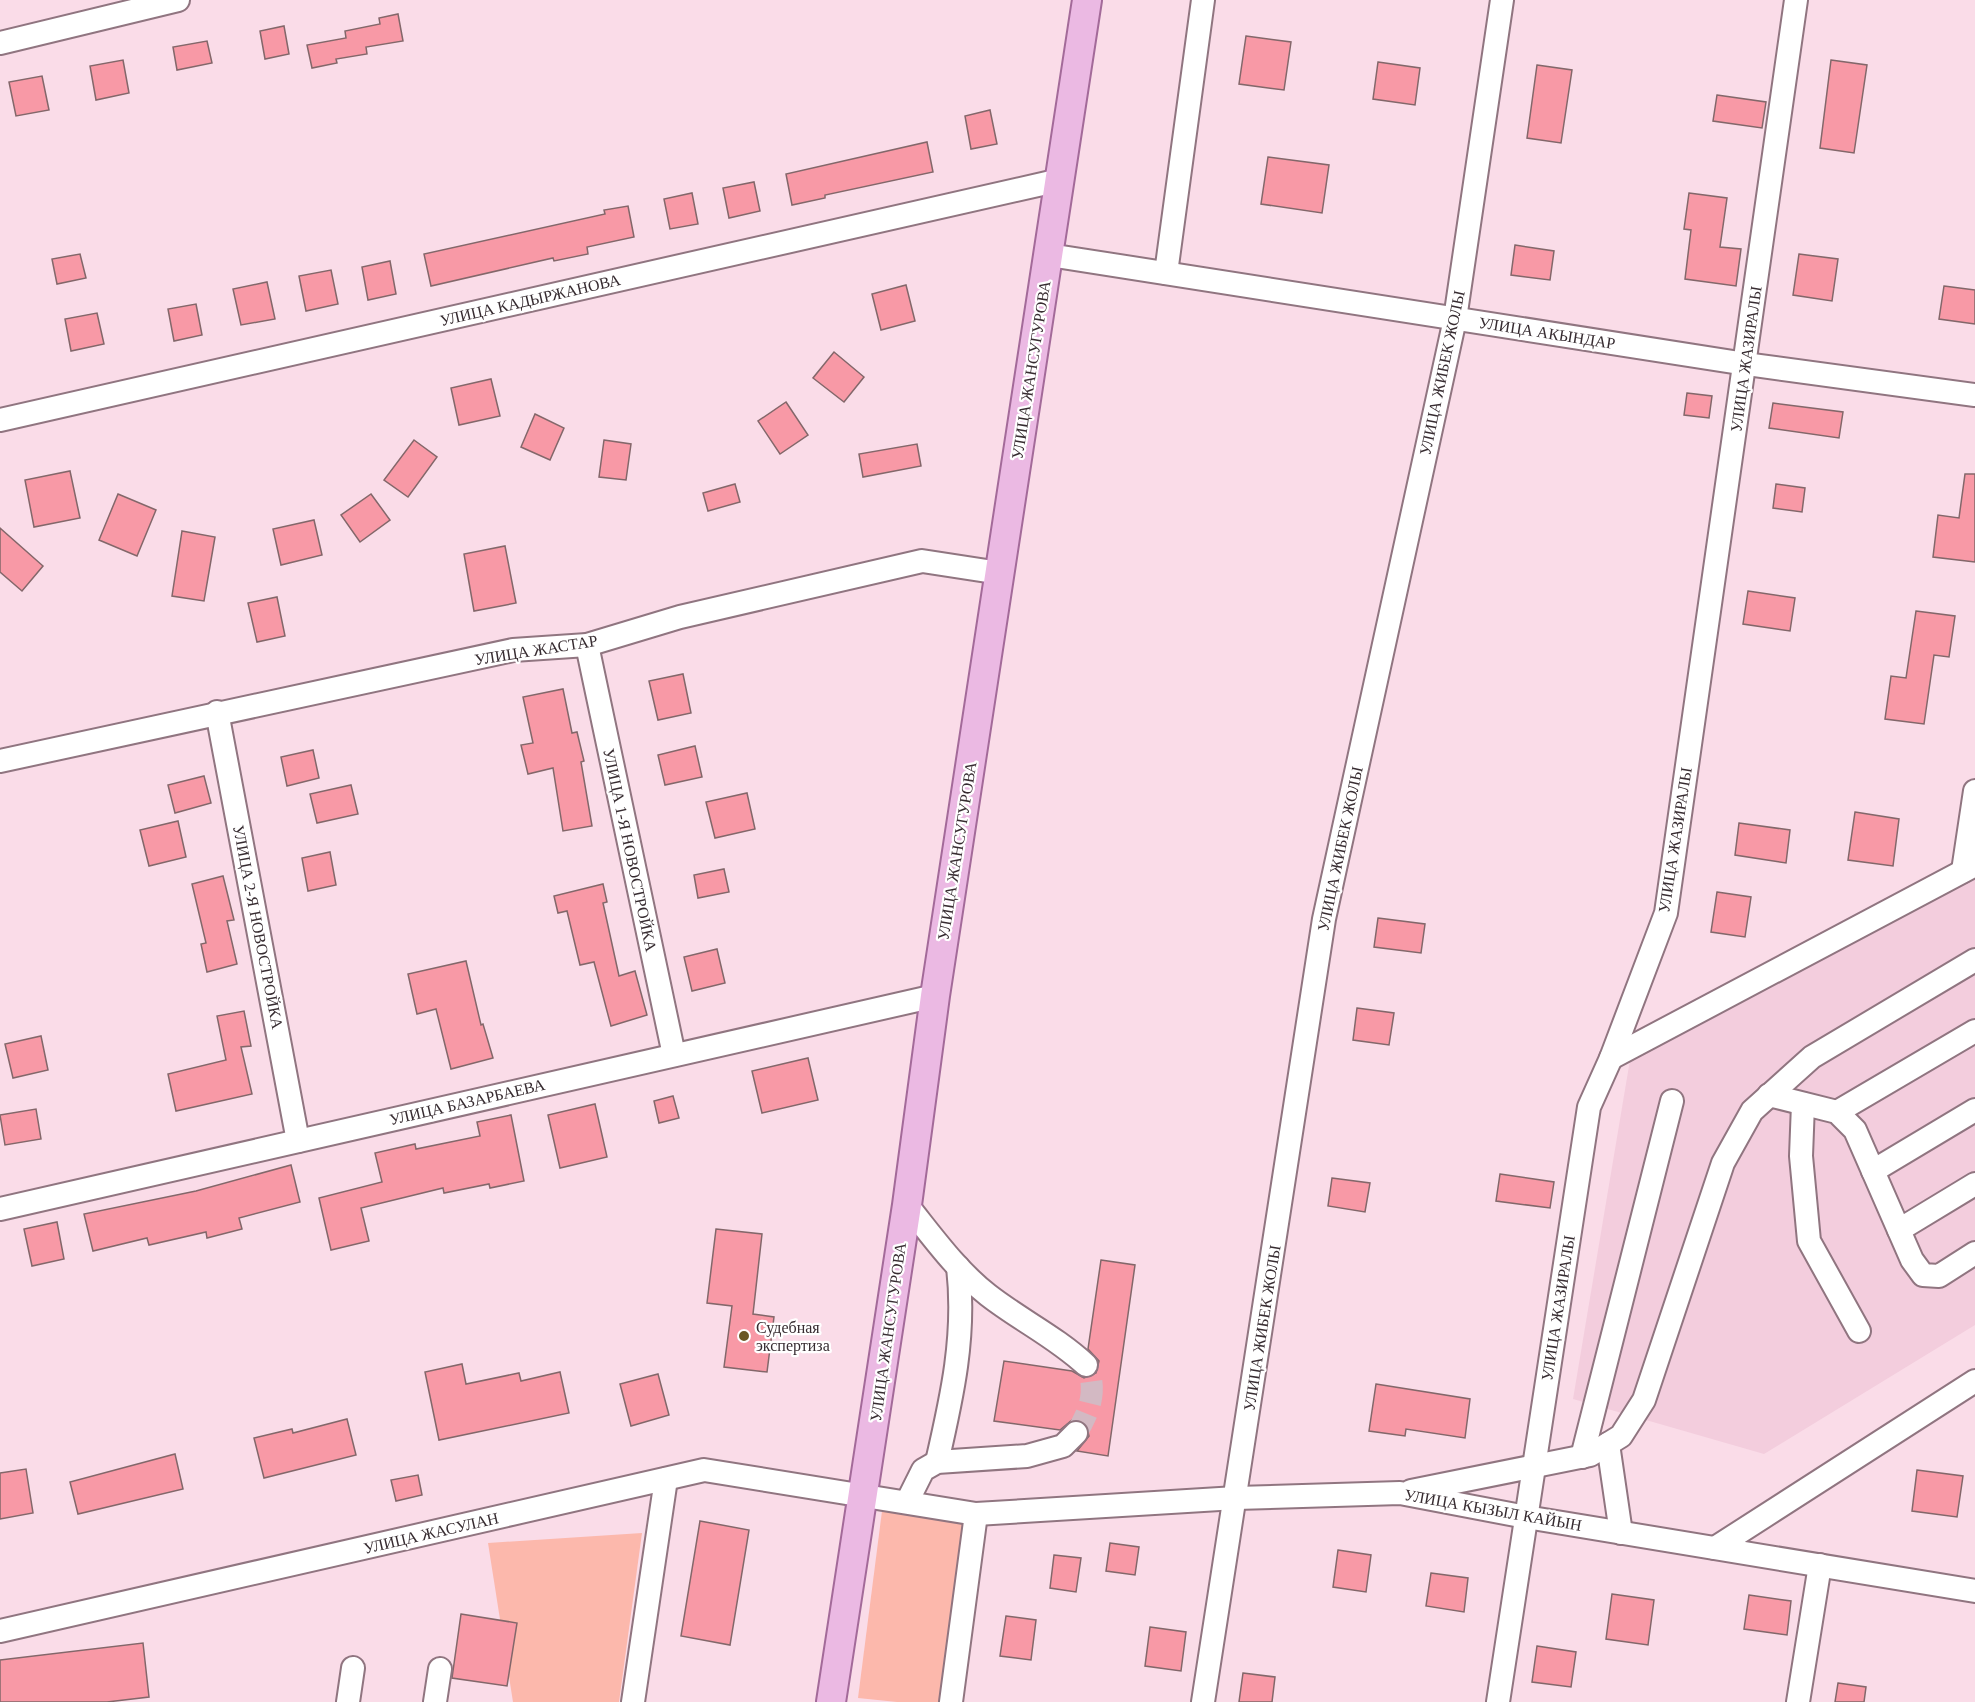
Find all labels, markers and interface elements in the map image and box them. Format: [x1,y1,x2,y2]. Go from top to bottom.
street label: УЛИЦА КАДЫРЖАНОВА [438,271,623,330]
street label: УЛИЦА ЖАНСУГУРОВА [1008,279,1055,461]
street label: УЛИЦА ЖАЗИРАЛЫ [1727,285,1766,433]
street label: УЛИЦА ЖИБЕК ЖОЛЫ [1416,289,1469,457]
street label: УЛИЦА АКЫНДАР [1477,314,1617,353]
street label: УЛИЦА ЖАСТАР [473,632,599,669]
street label: УЛИЦА 1-Я НОВОСТРОЙКА [599,747,661,954]
street label: УЛИЦА ЖАНСУГУРОВА [934,760,981,942]
street label: УЛИЦА ЖИБЕК ЖОЛЫ [1314,765,1367,933]
street label: УЛИЦА ЖАЗИРАЛЫ [1655,766,1696,914]
street label: УЛИЦА 2-Я НОВОСТРОЙКА [229,823,287,1031]
street label: УЛИЦА БАЗАРБАЕВА [388,1076,547,1129]
street label: УЛИЦА ЖАЗИРАЛЫ [1538,1234,1579,1382]
street label: УЛИЦА ЖАНСУГУРОВА [867,1241,910,1423]
street label: УЛИЦА ЖИБЕК ЖОЛЫ [1240,1244,1285,1412]
place label: Судебная экспертиза [756,1319,830,1355]
marker: Судебная экспертиза [737,1329,751,1343]
street label: УЛИЦА КЫЗЫЛ КАЙЫН [1403,1485,1584,1535]
street label: УЛИЦА ЖАСУЛАН [362,1509,501,1558]

